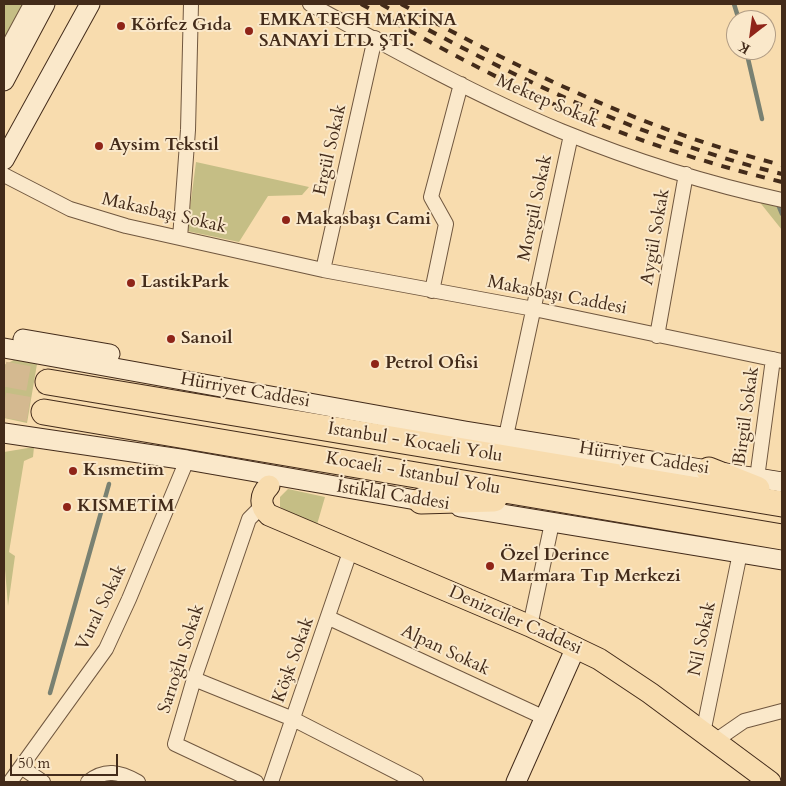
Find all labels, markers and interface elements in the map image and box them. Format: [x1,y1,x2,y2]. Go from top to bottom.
place label: EMKATECH MAKİNA SANAYİ LTD. ŞTİ. [259,10,457,52]
north arrow [726,10,776,60]
place label: Körfez Gıda [131,15,232,37]
marker: Körfez Gıda [115,20,127,32]
marker: EMKATECH MAKİNA SANAYİ LTD. ŞTİ. [243,25,255,37]
text: K [734,36,753,59]
street label: Mektep Sokak [493,71,601,133]
street label: Ergül Sokak [310,102,352,198]
place label: Aysim Tekstil [109,135,219,157]
marker: Aysim Tekstil [93,140,105,152]
street label: Morgül Sokak [514,153,558,263]
street label: Aygül Sokak [637,187,675,287]
street label: Makasbaşı Sokak [100,189,228,239]
place label: Makasbaşı Cami [296,209,431,231]
marker: Makasbaşı Cami [280,214,292,226]
place label: LastikPark [141,272,229,294]
street label: Makasbaşı Caddesi [486,272,628,320]
marker: LastikPark [125,277,137,289]
place label: Sanoil [181,328,233,350]
marker: Sanoil [165,333,177,345]
place label: Petrol Ofisi [385,353,478,375]
marker: Petrol Ofisi [369,358,381,370]
street label: Birgül Sokak [729,365,765,467]
street label: Hürriyet Caddesi [178,369,312,413]
street label: İstanbul - Kocaeli Yolu [326,418,504,468]
street label: Hürriyet Caddesi [577,438,711,480]
street label: Kocaeli - İstanbul Yolu [324,448,502,500]
place label: Kısmetim [83,460,164,482]
marker: Kısmetim [67,465,79,477]
street label: İstiklal Caddesi [335,476,451,516]
place label: KISMETİM [77,496,175,518]
marker: KISMETİM [61,501,73,513]
place label: Özel Derince Marmara Tıp Merkezi [500,545,681,588]
marker: Özel Derince Marmara Tıp Merkezi [484,560,496,572]
street label: Vural Sokak [72,562,132,654]
street label: Denizciler Caddesi [445,582,585,660]
street label: Nil Sokak [685,600,721,678]
street label: Sarıoğlu Sokak [154,602,210,716]
street label: Köşk Sokak [269,614,319,706]
street label: Alpan Sokak [397,621,493,681]
scale bar [12,744,120,776]
text: 50 m [18,753,50,773]

